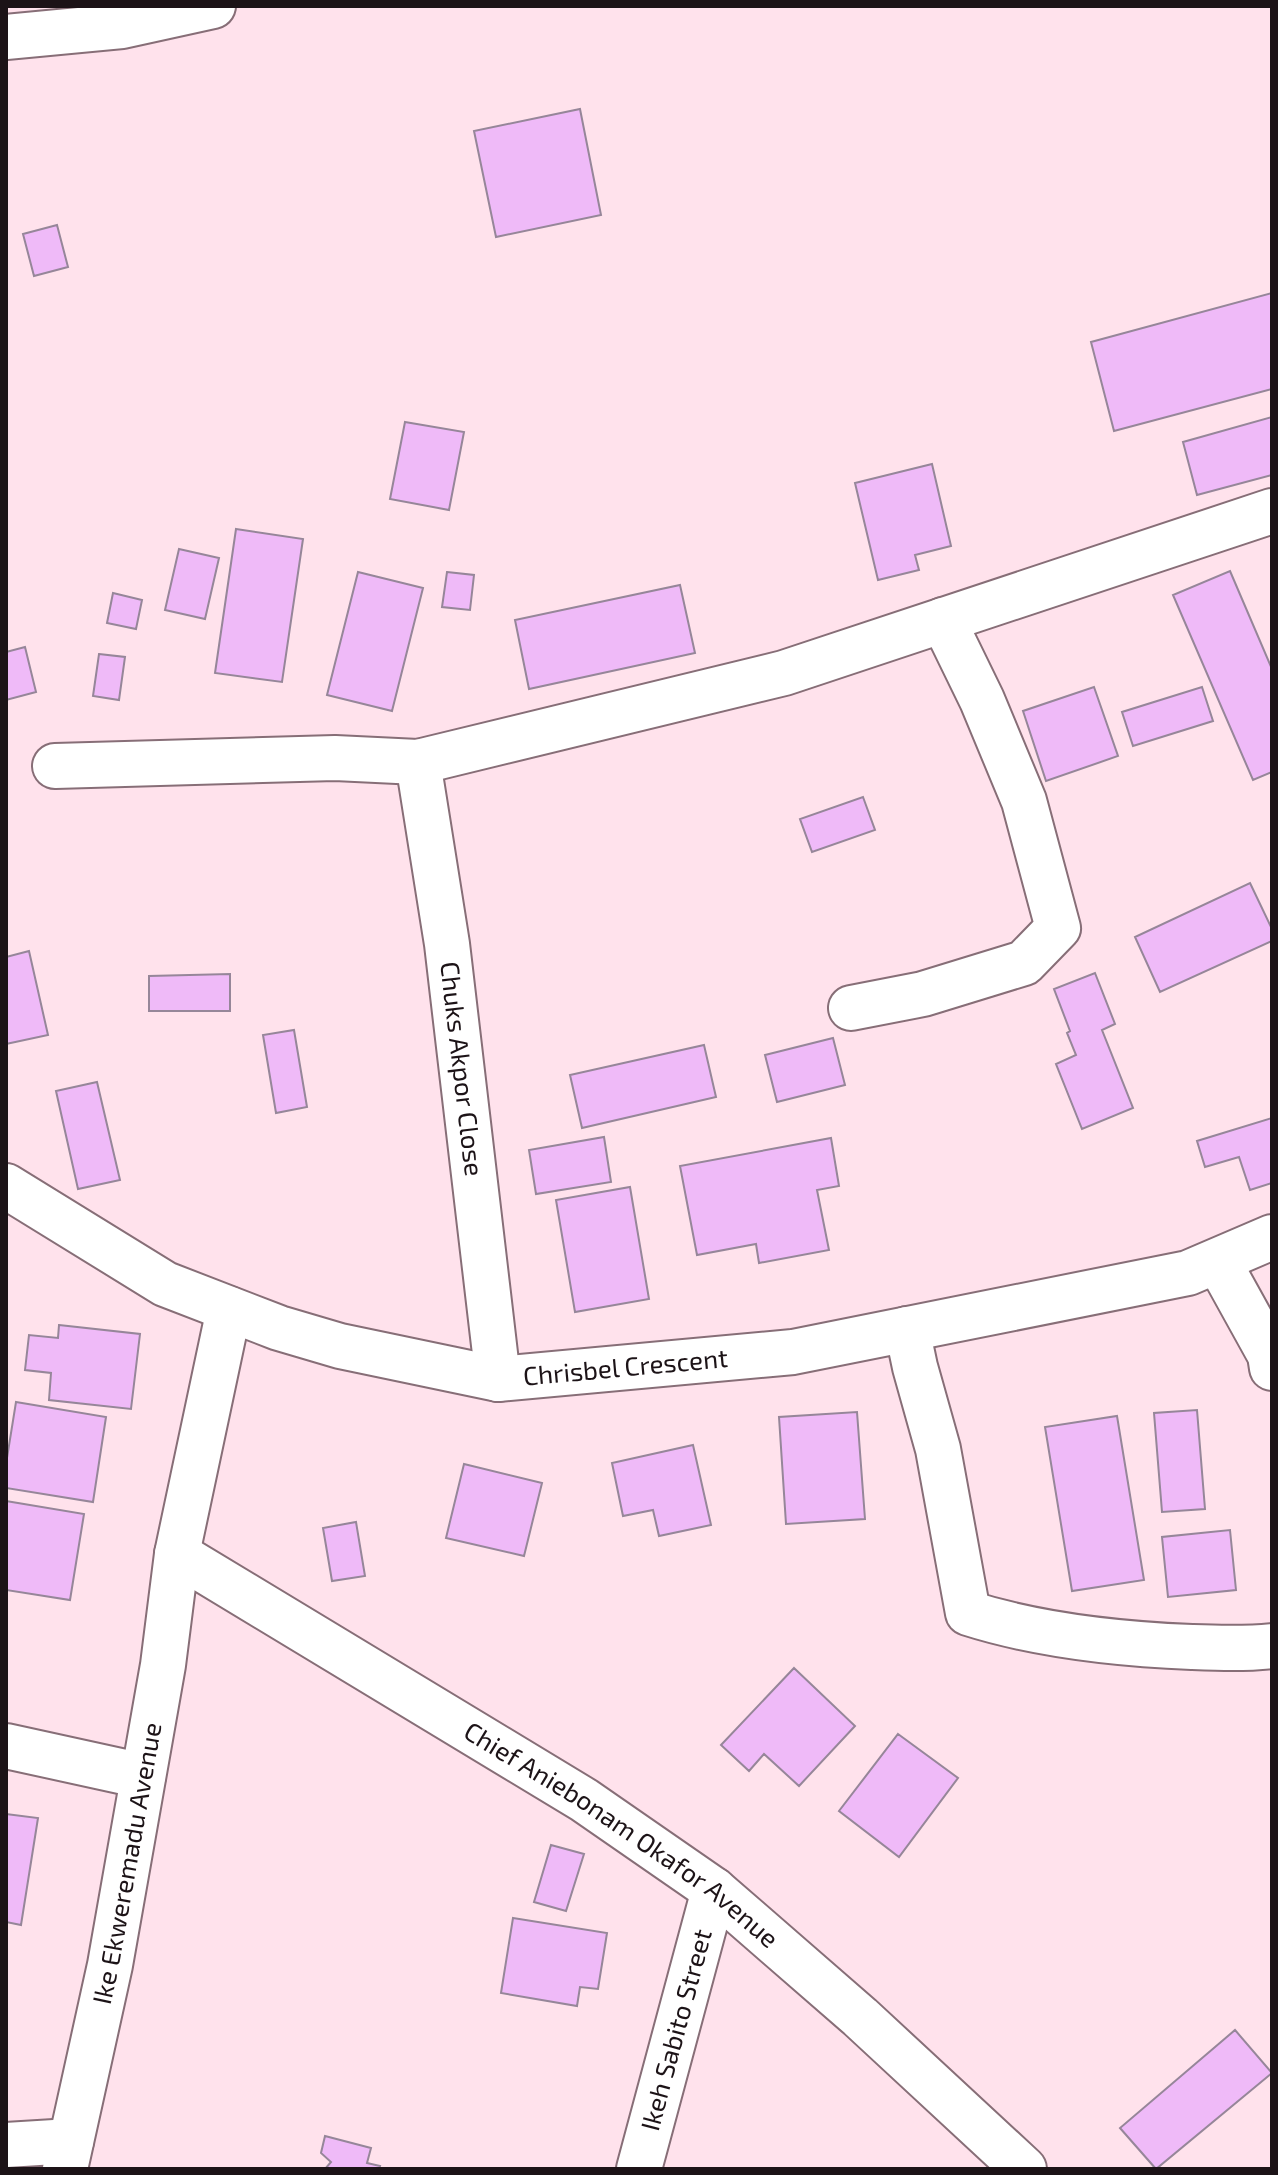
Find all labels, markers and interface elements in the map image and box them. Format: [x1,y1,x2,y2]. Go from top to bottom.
street label: Chuks Akpor Close [435,960,491,1178]
street label: Chrisbel Crescent [522,1341,729,1391]
street label: Chief Aniebonam Okafor Avenue [459,1714,786,1953]
street label: Ike Ekweremadu Avenue [85,1720,167,2007]
street label: Ikeh Sabito Street [633,1925,717,2134]

